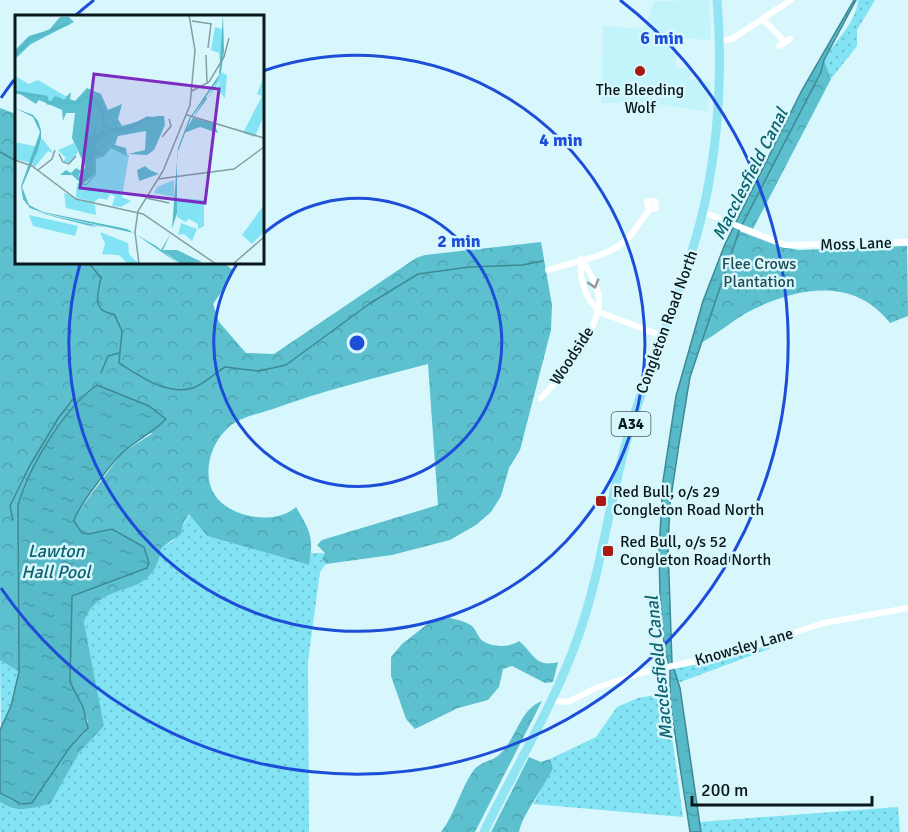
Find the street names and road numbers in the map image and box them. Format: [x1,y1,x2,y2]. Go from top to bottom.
street label: Moss Lane [820,233,892,255]
street label: Congleton Road North [632,248,702,396]
street label: Woodside [546,323,598,389]
road number: A34 [612,412,650,436]
street label: Knowsley Lane [693,623,795,671]

